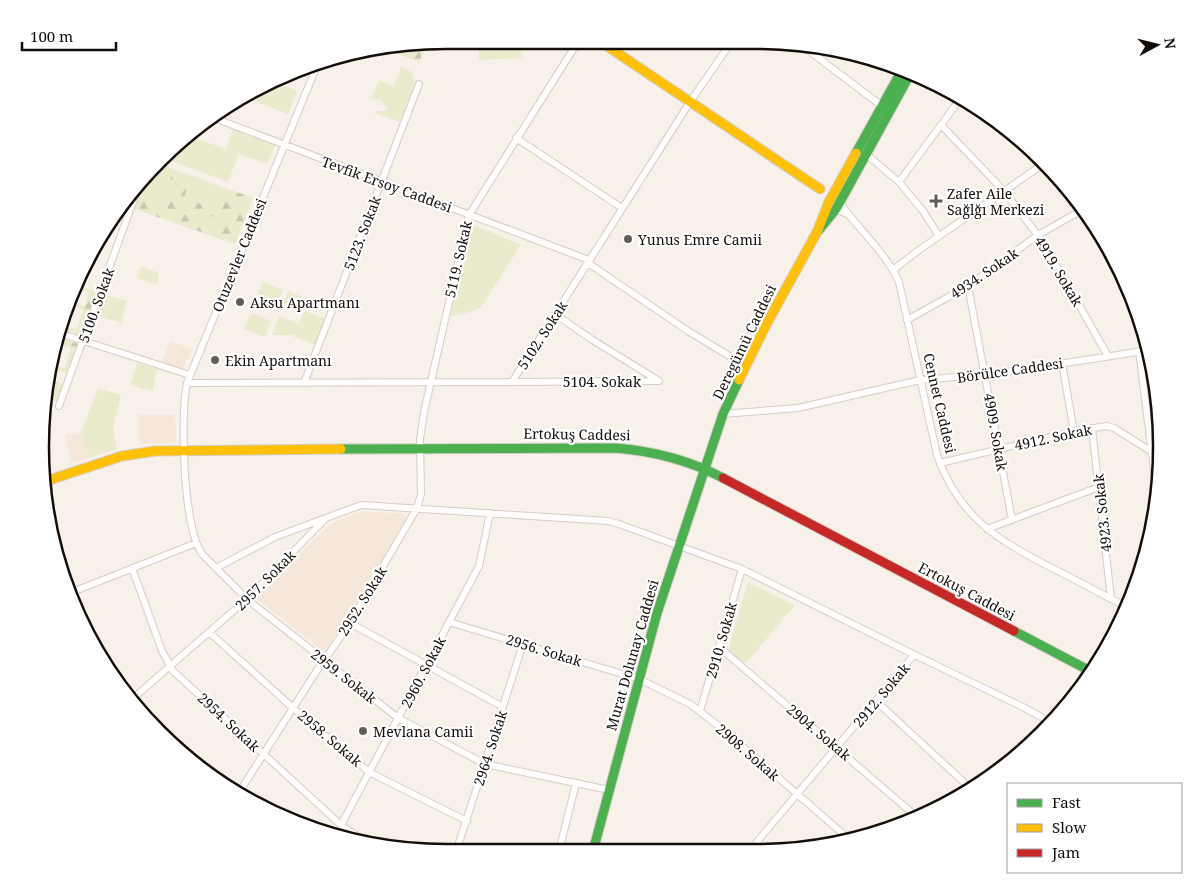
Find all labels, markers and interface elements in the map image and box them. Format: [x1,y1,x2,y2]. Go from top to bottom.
scale bar [22,20,116,52]
north arrow [1132,20,1182,70]
text: 100 m [30,26,73,46]
text: N [1160,37,1181,50]
street label: Tevfik Ersoy Caddesi [319,152,455,217]
place label: Zafer Aile Sağlğı Merkezi [947,184,1045,219]
street label: 5123. Sokak [339,192,385,273]
marker: Zafer Aile Sağlğı Merkezi [929,194,943,208]
street label: Otuzevler Caddesi [208,195,271,315]
street label: 5119. Sokak [440,218,476,299]
place label: Yunus Emre Camii [637,230,762,249]
marker: Yunus Emre Camii [622,233,634,245]
street label: 4919. Sokak [1031,233,1088,310]
street label: 4934. Sokak [946,243,1022,303]
street label: 5100. Sokak [74,264,119,345]
street label: Deregümü Caddesi [708,281,780,403]
place label: Aksu Apartmanı [250,293,360,312]
marker: Aksu Apartmanı [234,296,246,308]
street label: 5102. Sokak [513,296,572,373]
place label: Ekin Apartmanı [225,351,332,370]
street label: Cennet Caddesi [919,351,961,455]
street label: Börülce Caddesi [956,353,1065,387]
marker: Ekin Apartmanı [209,354,221,366]
street label: 5104. Sokak [563,372,642,391]
street label: 4909. Sokak [980,392,1012,473]
street label: 4912. Sokak [1013,419,1094,454]
street label: Ertokuş Caddesi [523,424,631,444]
street label: 4923. Sokak [1088,472,1116,553]
street label: 2957. Sokak [231,545,300,614]
street label: Ertokuş Caddesi [915,557,1019,625]
street label: 2952. Sokak [333,562,391,639]
street label: Murat Dolunay Caddesi [601,577,663,733]
street label: 2910. Sokak [701,599,741,680]
street label: 2956. Sokak [504,629,585,671]
street label: 2960. Sokak [396,632,450,711]
street label: 2959. Sokak [307,644,381,708]
street label: 2912. Sokak [849,658,914,731]
street label: 2954. Sokak [194,688,265,756]
street label: 2904. Sokak [783,700,856,765]
street label: 2958. Sokak [294,706,367,771]
street label: 2964. Sokak [469,707,511,788]
street label: 2908. Sokak [712,719,784,785]
place label: Mevlana Camii [373,722,474,741]
marker: Mevlana Camii [357,725,369,737]
legend [1007,783,1182,873]
text: Fast [1052,792,1081,812]
text: Slow [1052,817,1086,837]
text: Jam [1051,842,1080,862]

